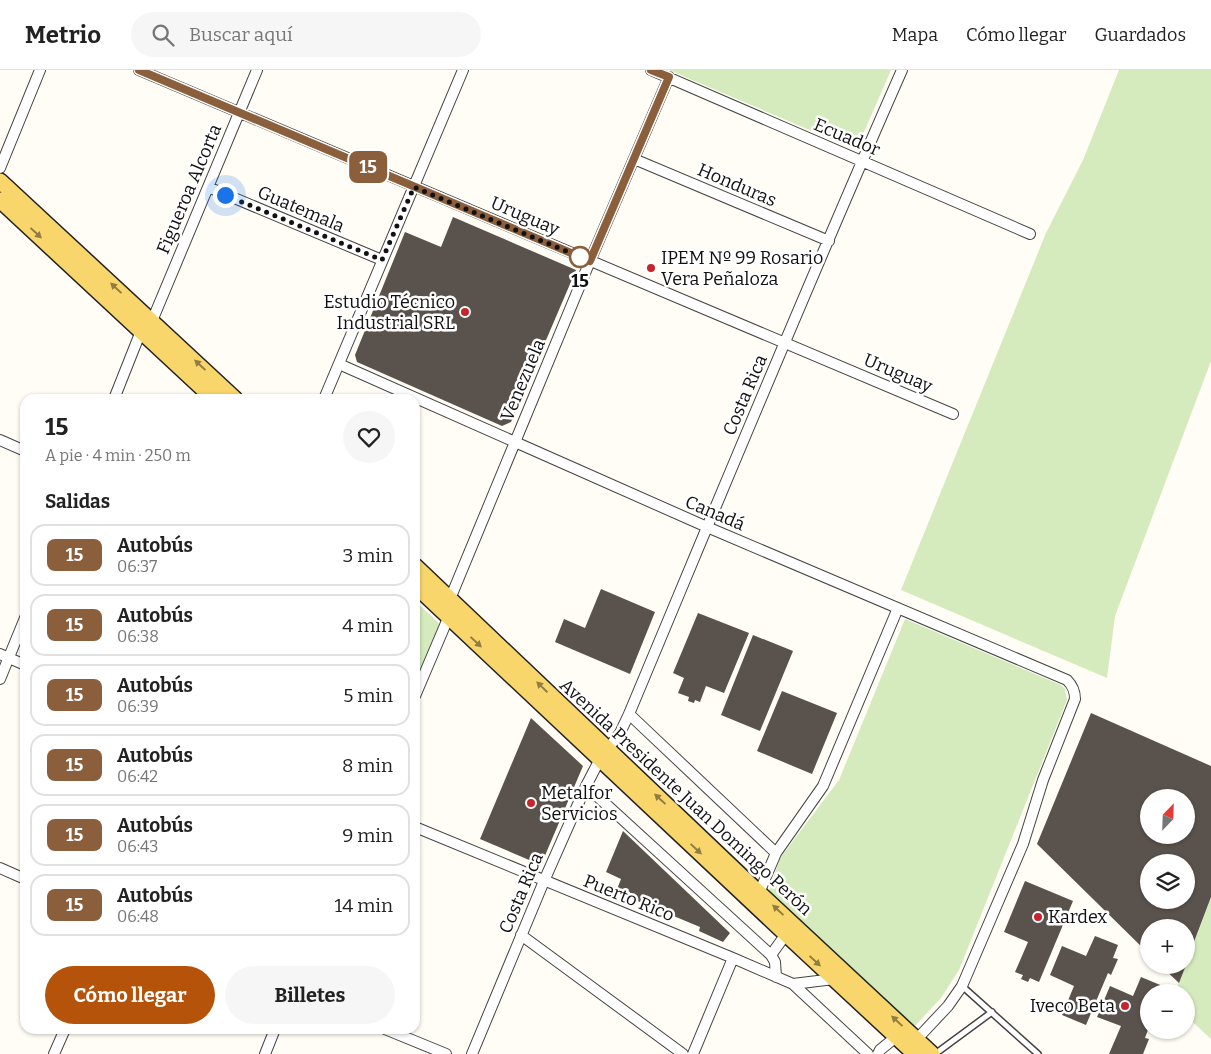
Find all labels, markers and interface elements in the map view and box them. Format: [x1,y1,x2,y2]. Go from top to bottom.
search box [131,12,481,57]
text: Metrio [25,21,101,49]
icon: search [149,21,177,49]
text: Buscar aquí [189,23,293,46]
text: Mapa [892,24,938,46]
text: Cómo llegar [966,24,1067,46]
text: Guardados [1095,24,1186,46]
street label: Ecuador [811,113,883,161]
street label: Figueroa Alcorta [152,121,226,257]
line badge: 15 [346,151,390,183]
text: 15 [359,156,377,178]
street label: Honduras [694,159,780,211]
street label: Guatemala [254,181,348,237]
your location [213,183,238,208]
street label: Uruguay [487,192,563,240]
one-way arrow [29,227,41,239]
marker: 15 [569,246,591,268]
place label: IPEM Nº 99 Rosario Vera Peñaloza [661,247,823,290]
marker: IPEM Nº 99 Rosario Vera Peñaloza [645,262,657,274]
place label: 15 [571,270,589,292]
one-way arrow [111,282,123,294]
place label: Estudio Técnico Industrial SRL [323,291,455,334]
marker: Estudio Técnico Industrial SRL [459,306,471,318]
street label: Venezuela [496,336,550,424]
street label: Uruguay [860,349,936,397]
street label: Costa Rica [718,351,772,439]
one-way arrow [194,359,206,371]
button: heart [343,411,395,463]
text: 15 [45,413,69,441]
text: A pie · 4 min · 250 m [45,446,191,465]
text: Salidas [45,490,110,513]
street label: Canadá [682,491,748,535]
text: Autobús [117,534,193,557]
text: 15 [66,544,83,566]
text: 3 min [343,544,393,567]
text: 06:37 [117,557,157,576]
text: Autobús [117,604,193,627]
text: 15 [66,614,83,636]
text: 4 min [342,614,393,637]
text: 06:38 [117,627,159,646]
one-way arrow [470,636,482,648]
text: Autobús [117,674,193,697]
street label: Avenida Presidente Juan Domingo Perón [555,674,817,920]
one-way arrow [536,681,548,693]
text: 15 [66,684,83,706]
text: 5 min [343,684,393,707]
text: 06:39 [117,697,159,716]
text: Autobús [117,744,193,767]
text: 15 [66,754,83,776]
text: 8 min [342,754,393,777]
text: 06:42 [117,767,158,786]
place label: Metalfor Servicios [541,782,618,825]
north arrow [1140,789,1195,844]
map controls [1140,789,1195,1039]
one-way arrow [654,793,666,805]
marker: Metalfor Servicios [525,797,537,809]
text: Autobús [117,814,193,837]
text: 15 [66,824,83,846]
text: 9 min [342,824,393,847]
text: 06:43 [117,837,159,856]
one-way arrow [690,843,702,855]
street label: Costa Rica [494,849,548,937]
button: layers [1140,854,1195,909]
street label: Puerto Rico [580,870,678,926]
text: Autobús [117,884,193,907]
text: 15 [66,894,83,916]
text: 14 min [335,894,393,917]
one-way arrow [772,904,784,916]
place label: Kardex [1048,906,1107,928]
text: 06:48 [117,907,159,926]
marker: Kardex [1032,911,1044,923]
button: + [1140,919,1195,974]
one-way arrow [808,955,820,967]
button: Cómo llegar [45,966,215,1024]
button: Billetes [225,966,395,1024]
button: − [1140,984,1195,1039]
place label: Iveco Beta [1030,995,1115,1017]
marker: Iveco Beta [1119,1000,1131,1012]
one-way arrow [891,1015,903,1027]

